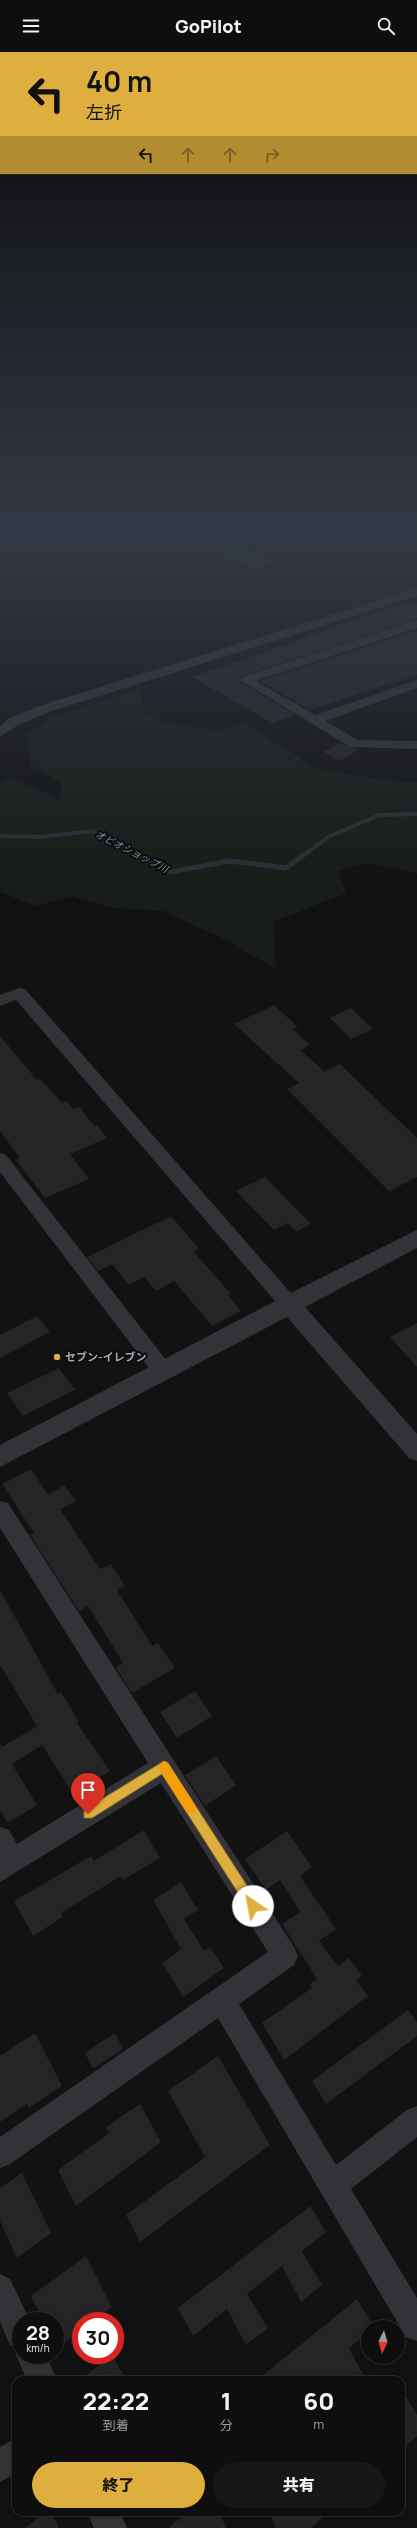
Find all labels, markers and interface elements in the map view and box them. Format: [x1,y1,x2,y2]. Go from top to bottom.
text: GoPilot [175,14,242,38]
icon: menu [20,15,42,37]
icon: search [375,15,397,37]
text: 40 m [86,62,152,100]
icon: left [20,68,72,120]
text: 左折 [86,100,122,124]
icon: left [135,144,157,166]
icon: ahead [177,144,199,166]
icon: ahead [219,144,241,166]
icon: right [261,144,283,166]
water label: オビオショップ川 [93,827,172,876]
place label: セブン-イレブン [65,1349,147,1364]
marker: セブン-イレブン [52,1352,62,1362]
pin [71,1773,105,1814]
icon: arrive [77,1779,99,1801]
position arrow [232,1885,274,1927]
speed limit sign: 30 [72,2312,124,2364]
text: 28 [26,2319,50,2346]
north arrow [361,2320,405,2364]
map controls [361,2320,405,2364]
text: km/h [26,2341,50,2355]
text: 22:22 [83,2384,149,2417]
text: 1 [221,2384,232,2417]
text: 60 [303,2384,334,2417]
text: m [313,2415,324,2433]
text: 到着 [103,2416,129,2434]
text: 分 [220,2416,233,2434]
button: 終了 [32,2462,205,2508]
button: 共有 [213,2462,385,2508]

